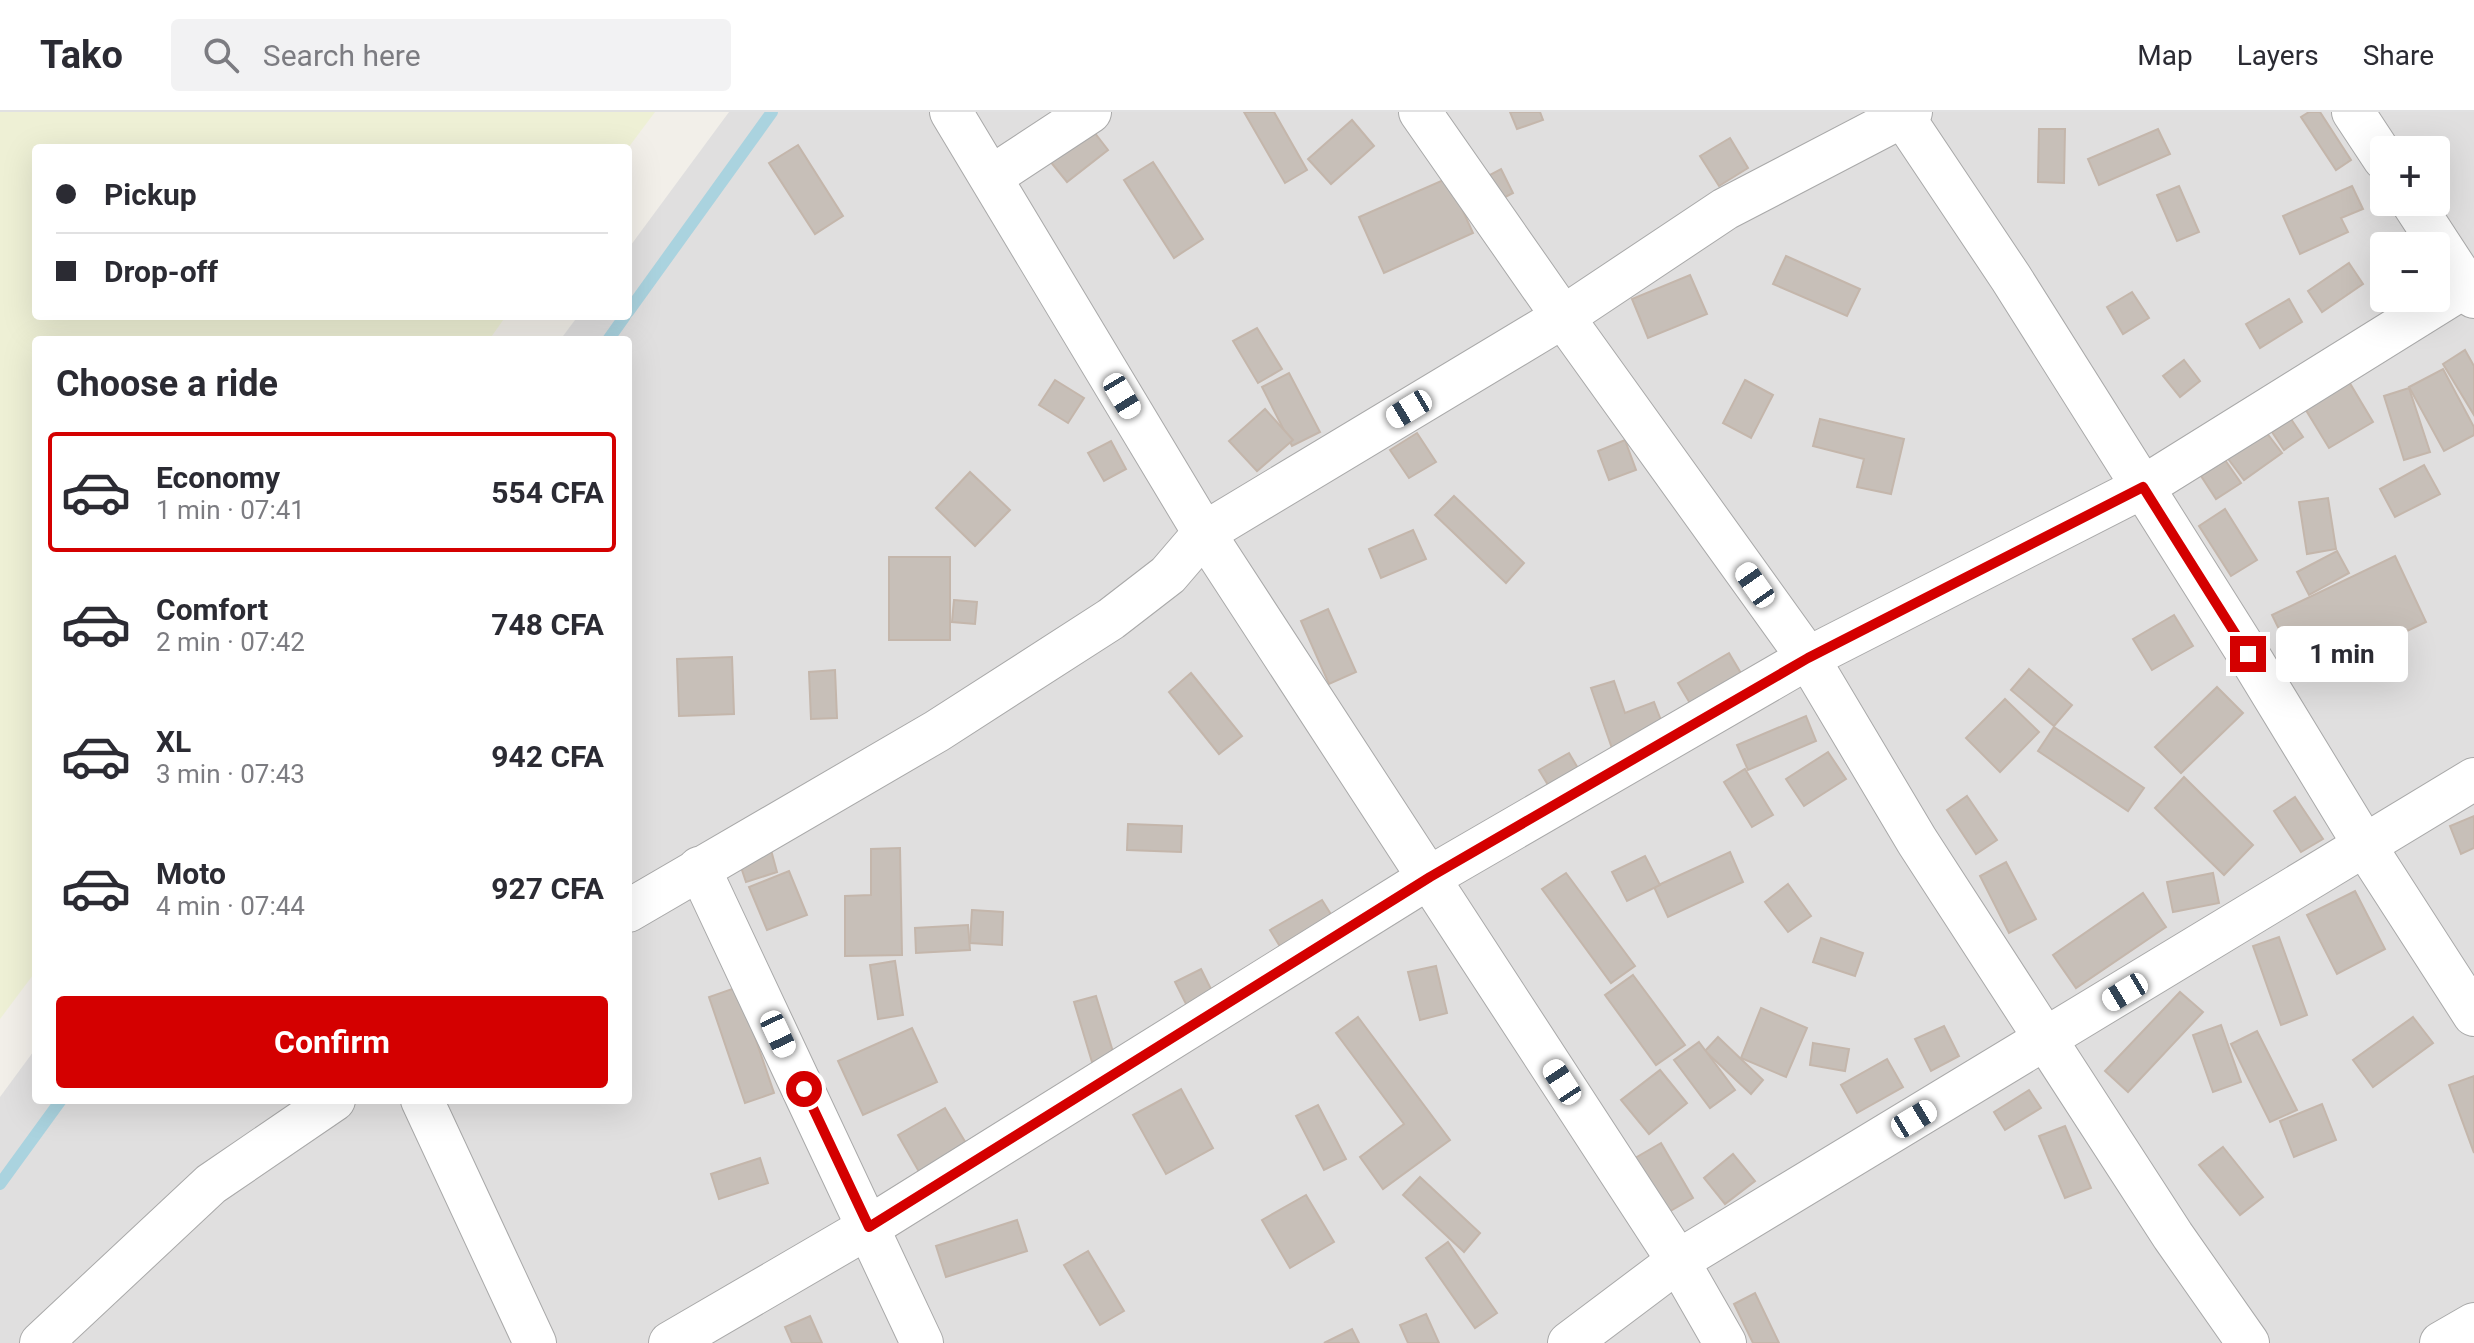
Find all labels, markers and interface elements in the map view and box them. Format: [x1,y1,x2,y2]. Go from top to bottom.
search box [171,19,731,91]
text: Tako [40,33,123,77]
icon: search [199,33,243,77]
text: Search here [263,38,421,73]
text: Map [2137,39,2193,72]
text: Layers [2237,39,2319,72]
text: Share [2363,39,2434,72]
map controls [2370,136,2450,312]
button: + [2370,136,2450,216]
text: Pickup [104,177,197,212]
button: − [2370,232,2450,312]
text: Drop-off [104,254,218,289]
text: Choose a ride [56,363,278,405]
car [1099,369,1145,423]
car [1382,386,1436,432]
icon: car [60,456,132,528]
text: Economy [156,460,280,495]
text: 554 CFA [491,475,604,510]
text: 1 min · 07:41 [156,495,305,525]
car [1731,558,1779,612]
icon: car [60,588,132,660]
text: Comfort [156,592,268,627]
text: 748 CFA [491,607,604,642]
callout: 1 min [2276,626,2408,682]
text: 2 min · 07:42 [156,627,305,657]
route end [2230,636,2266,672]
text: 1 min [2309,639,2375,669]
icon: car [60,720,132,792]
text: XL [156,724,191,759]
text: 942 CFA [491,739,604,774]
text: 3 min · 07:43 [156,759,305,789]
icon: car [60,852,132,924]
text: Moto [156,856,226,891]
text: 927 CFA [491,871,604,906]
text: 4 min · 07:44 [156,891,305,921]
car [2098,969,2152,1015]
button: Confirm [56,996,608,1088]
car [757,1007,799,1061]
car [1539,1055,1585,1109]
route start [786,1071,822,1107]
car [1887,1096,1941,1142]

